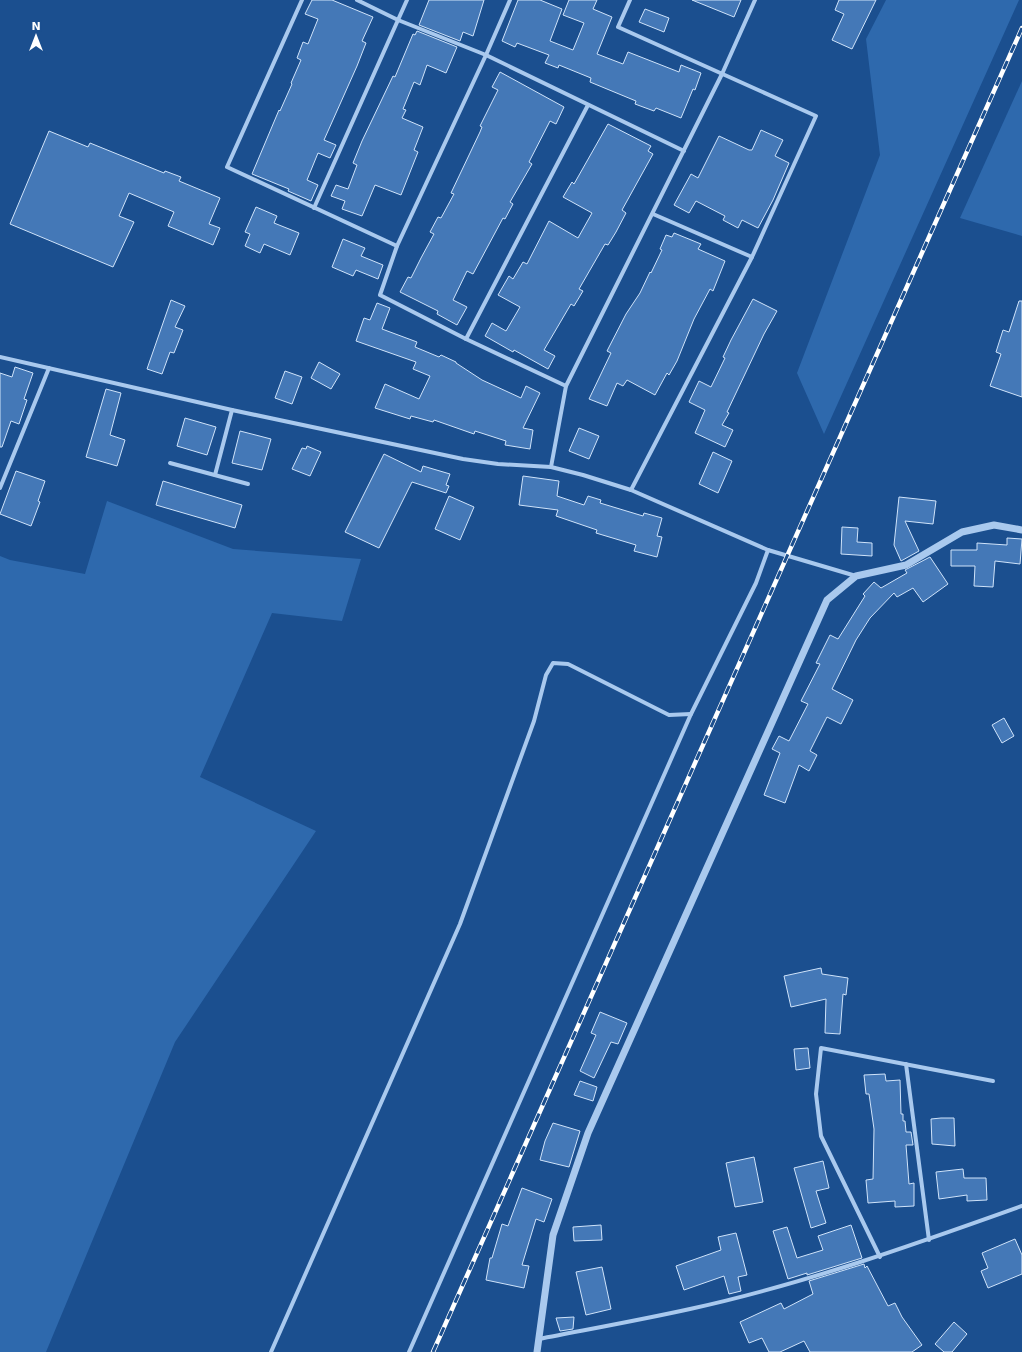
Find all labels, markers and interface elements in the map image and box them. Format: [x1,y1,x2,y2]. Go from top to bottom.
north arrow [16,16,56,56]
text: N [31,20,41,33]

